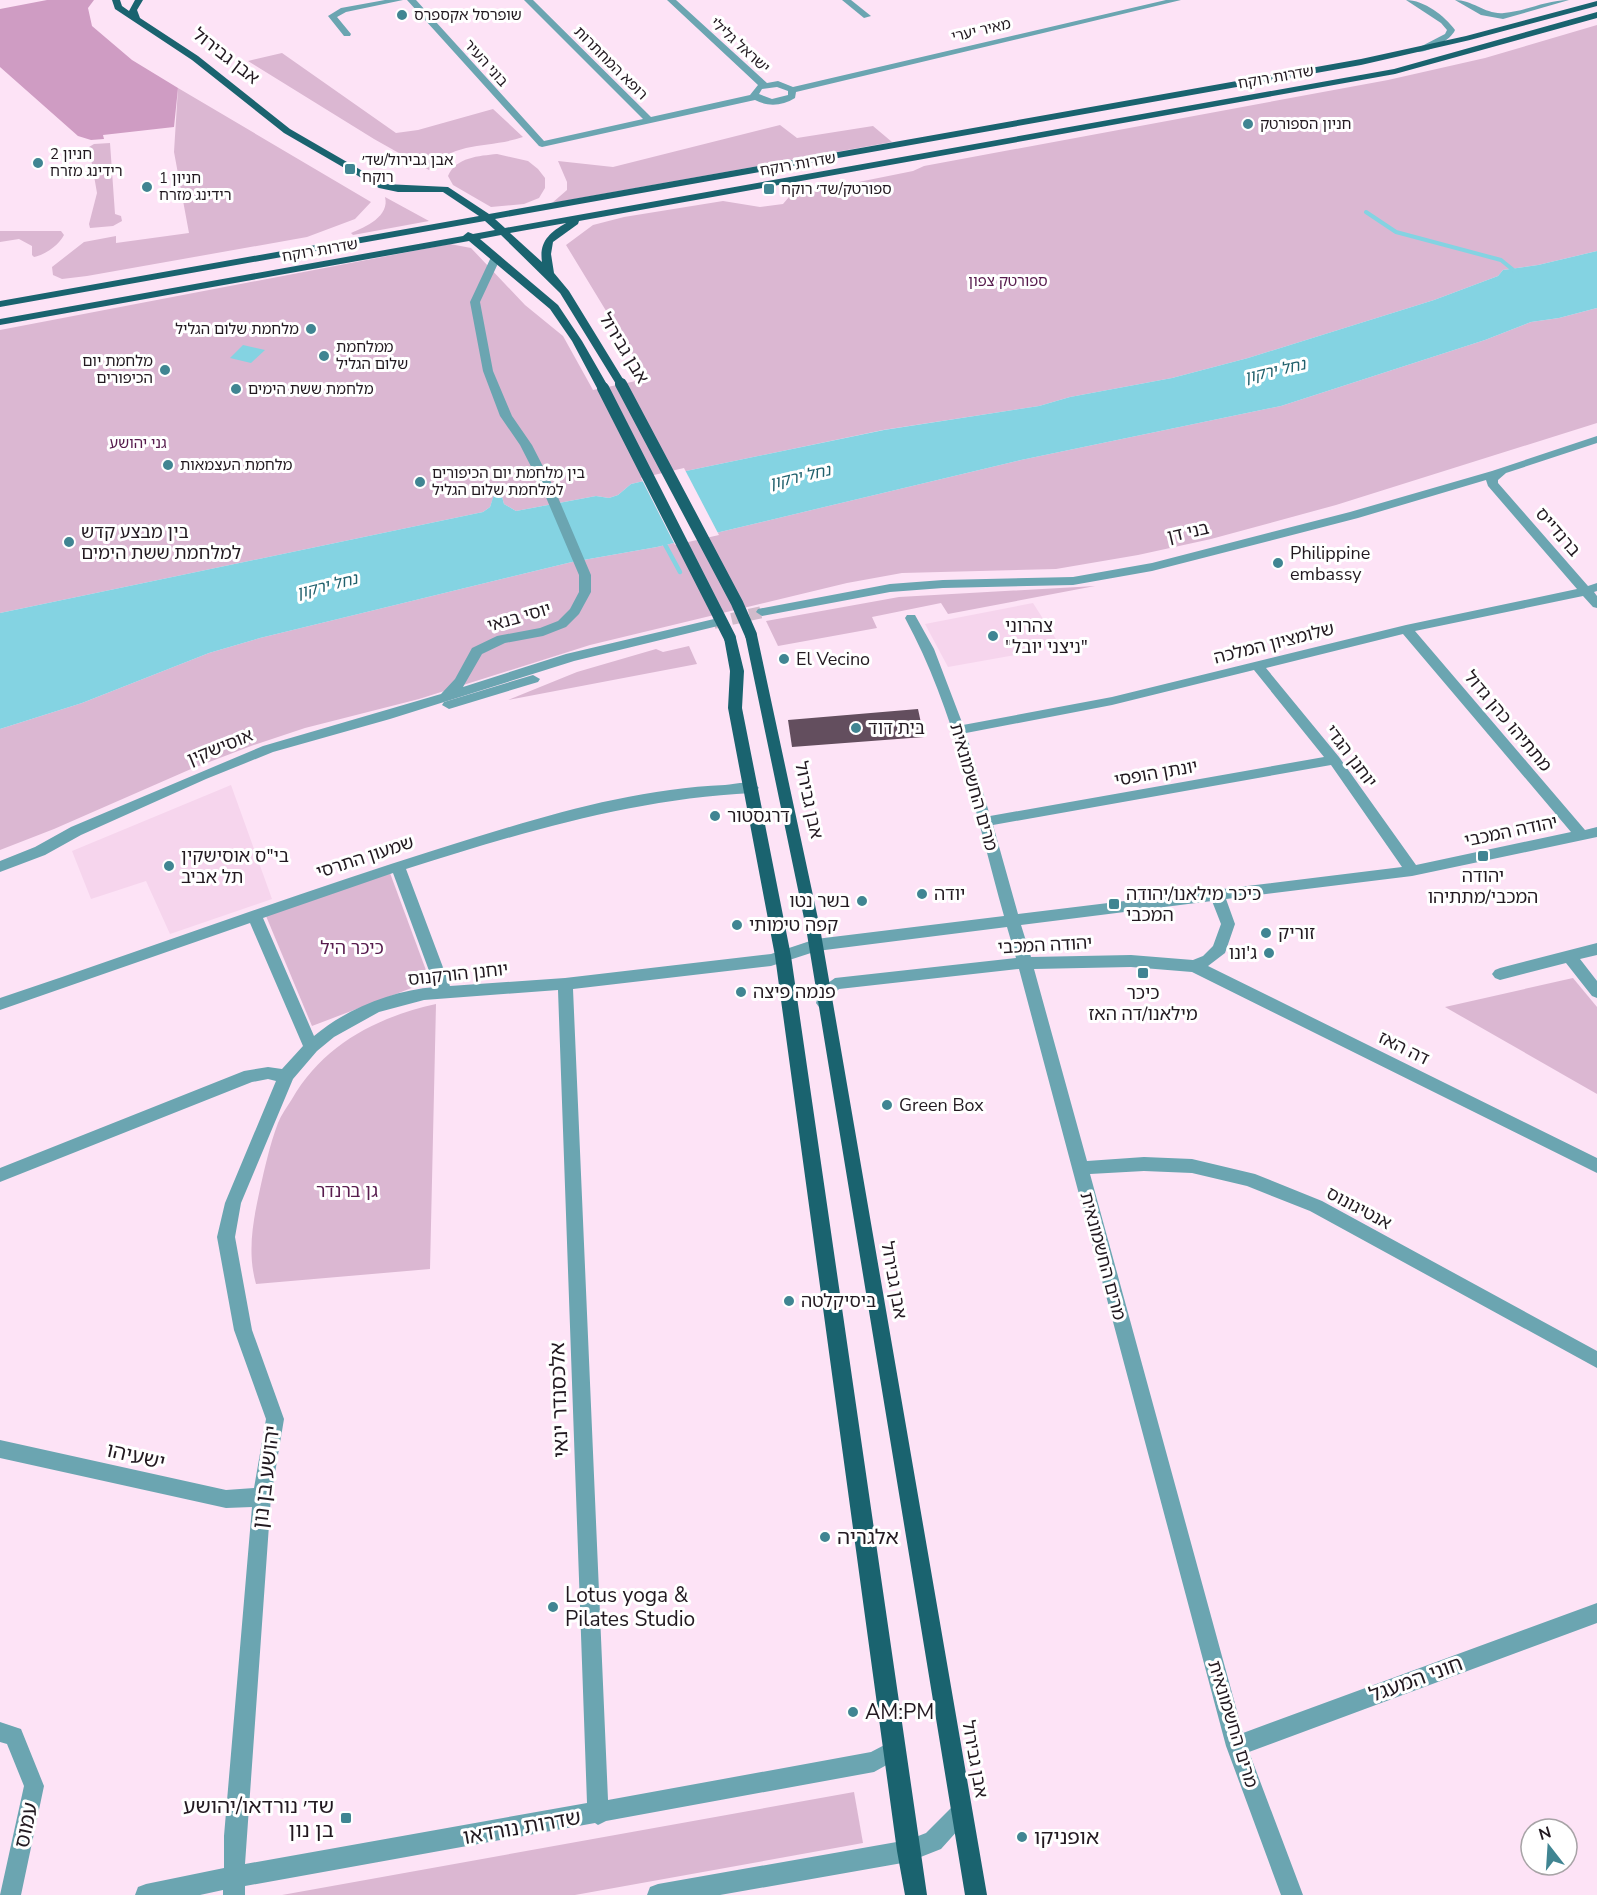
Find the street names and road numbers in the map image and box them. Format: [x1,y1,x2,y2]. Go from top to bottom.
street label: ישראל גלילי [706,13,774,77]
street label: מאיר יערי [949,13,1013,47]
street label: אבן גבירול [188,22,264,90]
street label: רופא המחתרות [570,22,652,104]
street label: בוני העיר [459,35,513,91]
street label: שדרות רוקח [1236,60,1316,94]
street label: שדרות רוקח [758,147,838,181]
street label: שדרות רוקח [280,233,360,267]
street label: אבן גבירול [593,308,655,388]
street label: ברנדייס [1530,502,1586,562]
street label: בני דן [1165,516,1211,548]
street label: יוסי בנאי [484,596,554,638]
street label: שלומציון המלכה [1211,616,1337,670]
street label: מתתיהו כהן גדול [1459,665,1557,777]
street label: מרים החשמונאית [944,720,1004,854]
street label: יוחנן הגדי [1319,720,1383,792]
street label: אוסישקין [183,723,257,771]
street label: יונתן הופסי [1112,754,1200,792]
street label: אבן גבירול [789,759,829,841]
street label: יהודה המכבי [1462,809,1560,853]
street label: שמעון התרסי [313,830,417,884]
street label: יהודה המכבי [997,931,1093,959]
street label: יוחנן הורקנוס [407,957,509,991]
street label: דה האז [1375,1025,1434,1071]
street label: אנטיגונוס [1322,1181,1396,1235]
street label: מרים החשמונאית [1074,1189,1132,1323]
street label: אבן גבירול [875,1239,913,1321]
street label: אלכסנדר ינאי [543,1342,575,1458]
street label: יהושע בן נון [246,1424,286,1530]
street label: ישעיהו [104,1436,168,1476]
street label: חוני המעגל [1365,1649,1467,1709]
street label: מרים החשמונאית [1202,1657,1264,1791]
street label: אבן גבירול [956,1718,994,1800]
street label: עמוס [8,1800,44,1850]
street label: שדרות נורדאו [461,1803,583,1851]

